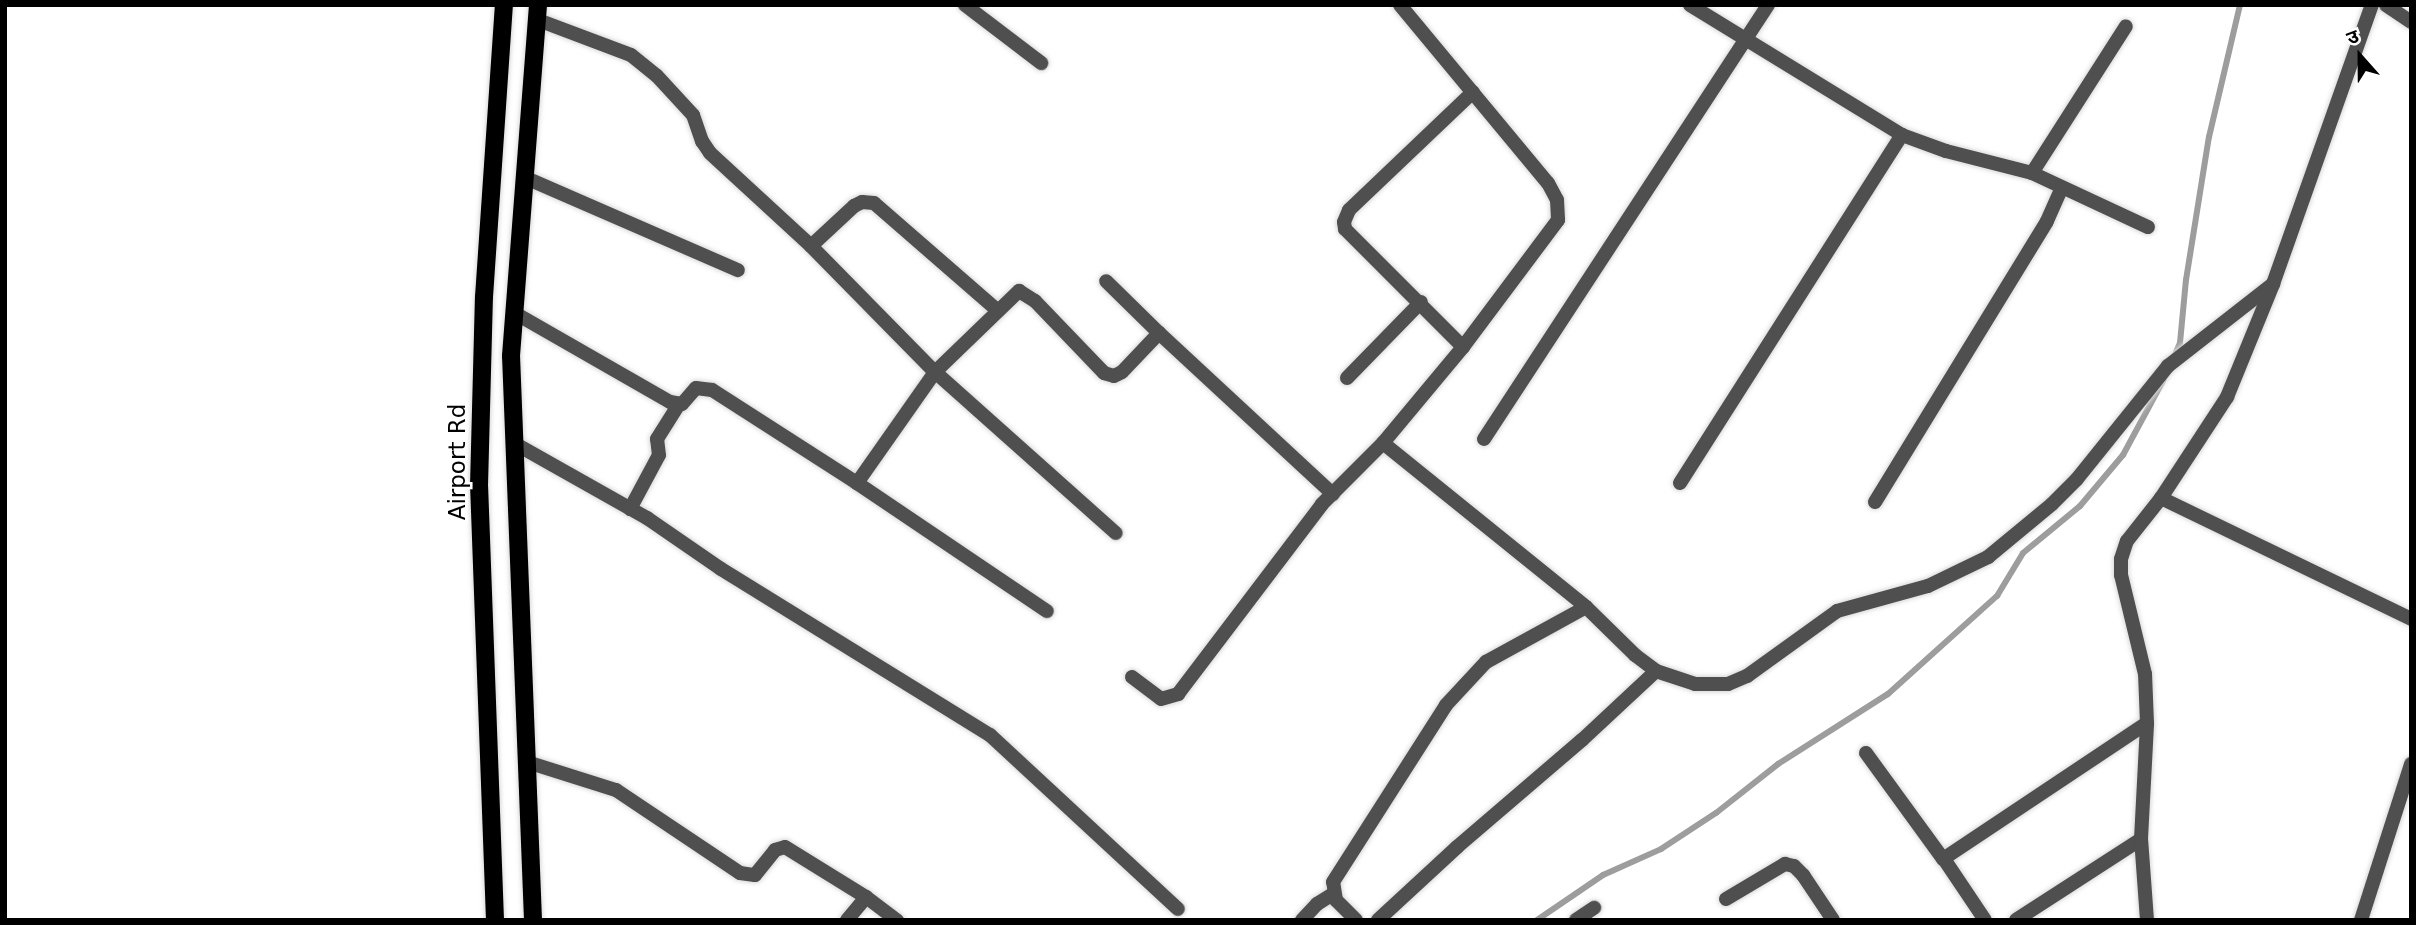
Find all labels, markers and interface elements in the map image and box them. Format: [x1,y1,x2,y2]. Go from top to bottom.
north arrow [2325,21,2395,91]
text: उ [2343,24,2362,49]
street label: Airport Rd [443,404,471,520]

